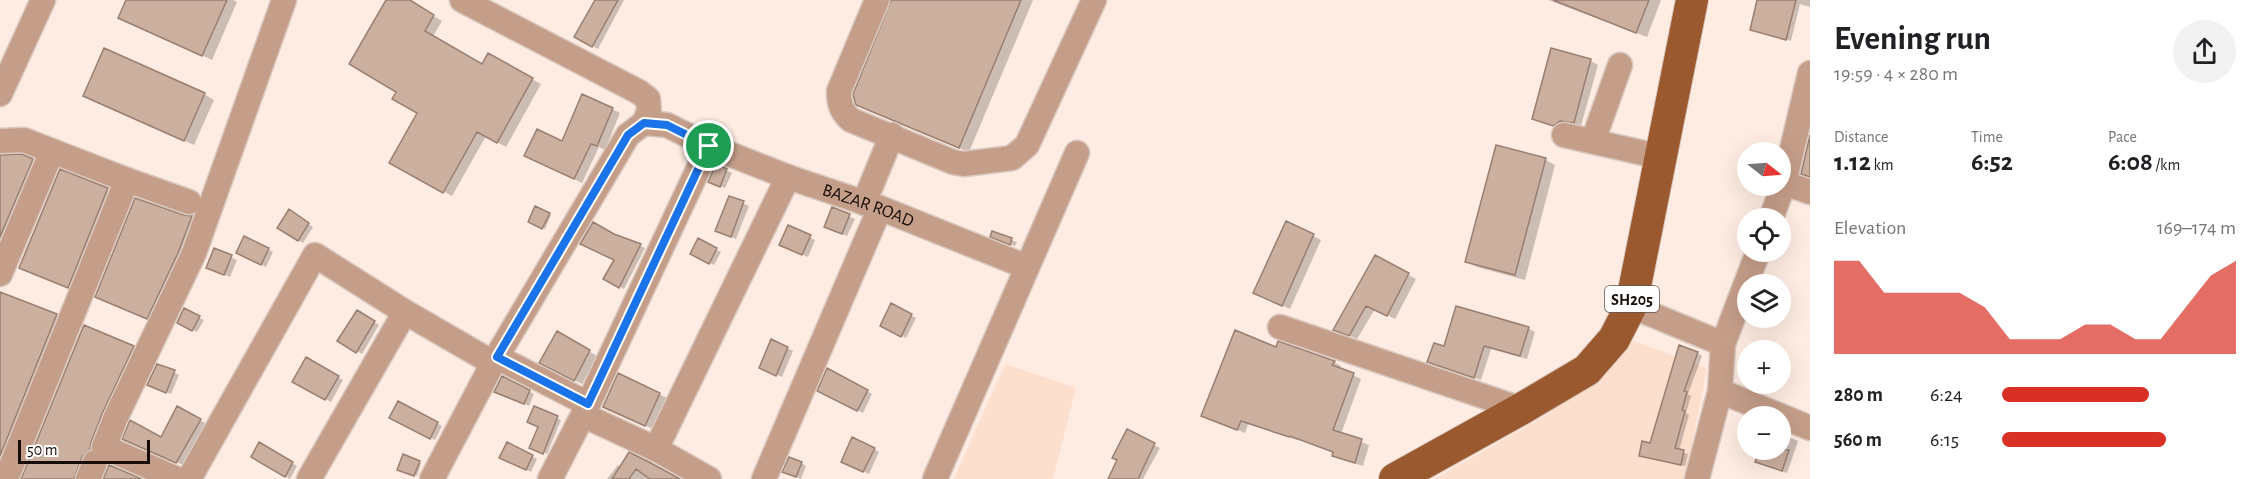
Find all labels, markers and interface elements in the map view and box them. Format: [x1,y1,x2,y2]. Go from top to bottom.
button: share [2173,20,2236,83]
text: Evening run [1834,23,1991,56]
text: 19:59 · 4 × 280 m [1834,64,1958,84]
pin [683,120,734,171]
icon: arrive [692,129,725,162]
text: Distance [1834,129,1888,145]
text: Time [1971,129,2003,145]
text: Pace [2108,129,2137,145]
north arrow [1737,142,1791,196]
map controls [1737,142,1791,460]
text: 1.12 [1834,149,1871,175]
text: 6:52 [1971,149,2013,175]
text: 6:08 [2108,149,2153,175]
text: km [1871,157,1894,173]
text: /km [2153,157,2180,173]
street label: BAZAR ROAD [820,181,916,231]
button: locate [1737,208,1791,262]
text: Elevation [1834,218,1906,238]
text: 169–174 m [2157,218,2236,238]
button: layers [1737,274,1791,328]
road number: SH205 [1605,286,1659,312]
button: + [1737,340,1791,394]
text: 280 m [1834,385,1883,405]
text: 6:24 [1930,385,1963,405]
button: − [1737,406,1791,460]
text: 560 m [1834,430,1882,450]
text: 6:15 [1930,430,1959,450]
scale bar [18,437,150,464]
text: 50 m [27,442,58,458]

